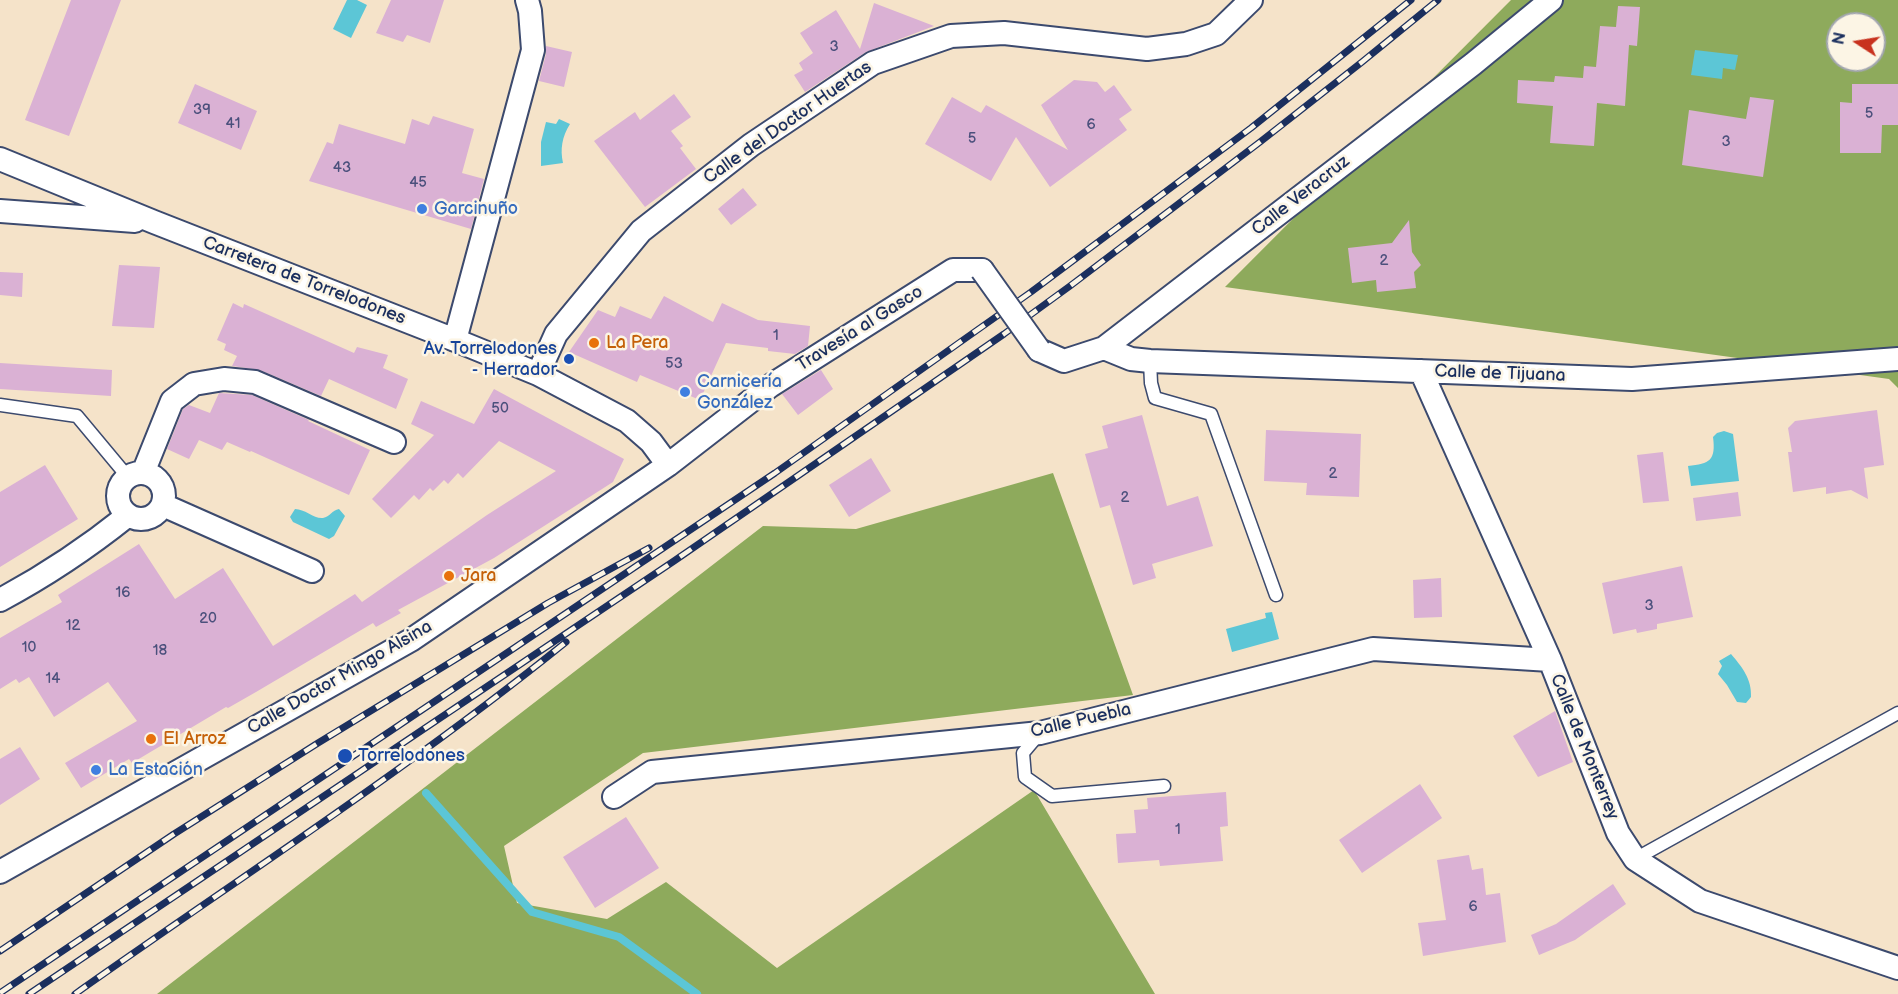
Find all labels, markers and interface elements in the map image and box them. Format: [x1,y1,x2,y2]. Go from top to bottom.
north arrow [1826,12,1886,72]
text: N [1829,31,1850,46]
house number: 3 [829,38,839,56]
street label: Calle del Doctor Huertas [700,57,876,189]
house number: 39 [193,101,211,119]
house number: 5 [1865,105,1873,123]
house number: 41 [226,115,240,133]
house number: 6 [1086,116,1096,134]
house number: 5 [968,130,976,148]
house number: 3 [1721,133,1731,151]
street label: Calle Veracruz [1248,151,1354,241]
house number: 43 [333,159,351,177]
house number: 45 [409,174,427,192]
place label: Garcinuño [434,198,518,220]
marker: Garcinuño [415,202,429,216]
street label: Carretera de Torrelodones [199,232,409,330]
house number: 2 [1380,252,1388,270]
street label: Travesía al Gasco [793,281,927,377]
house number: 1 [773,327,779,345]
place label: La Pera [606,332,668,354]
marker: La Pera [587,336,601,350]
place label: Av. Torrelodones - Herrador [424,338,557,380]
marker: Av. Torrelodones - Herrador [562,352,576,366]
house number: 53 [665,355,683,373]
street label: Calle de Tijuana [1434,361,1566,387]
place label: Carnicería González [697,371,782,413]
marker: Carnicería González [678,385,692,399]
house number: 50 [491,400,509,418]
house number: 2 [1329,465,1337,483]
house number: 2 [1121,489,1129,507]
place label: Jara [461,565,497,587]
marker: Jara [442,569,456,583]
house number: 16 [116,584,130,602]
house number: 3 [1644,597,1654,615]
house number: 20 [199,610,217,628]
street label: Calle Doctor Mingo Alsina [244,616,436,740]
house number: 12 [66,617,80,635]
house number: 10 [22,639,36,657]
house number: 18 [153,642,167,660]
house number: 14 [46,670,60,688]
street label: Calle de Monterrey [1545,671,1623,823]
street label: Calle Puebla [1029,699,1133,743]
place label: El Arroz [163,728,226,750]
marker: El Arroz [144,732,158,746]
place label: Torrelodones [358,745,465,767]
marker: Torrelodones [336,747,354,765]
place label: La Estación [108,759,203,781]
marker: La Estación [89,763,103,777]
house number: 1 [1175,821,1181,839]
house number: 6 [1468,898,1478,916]

